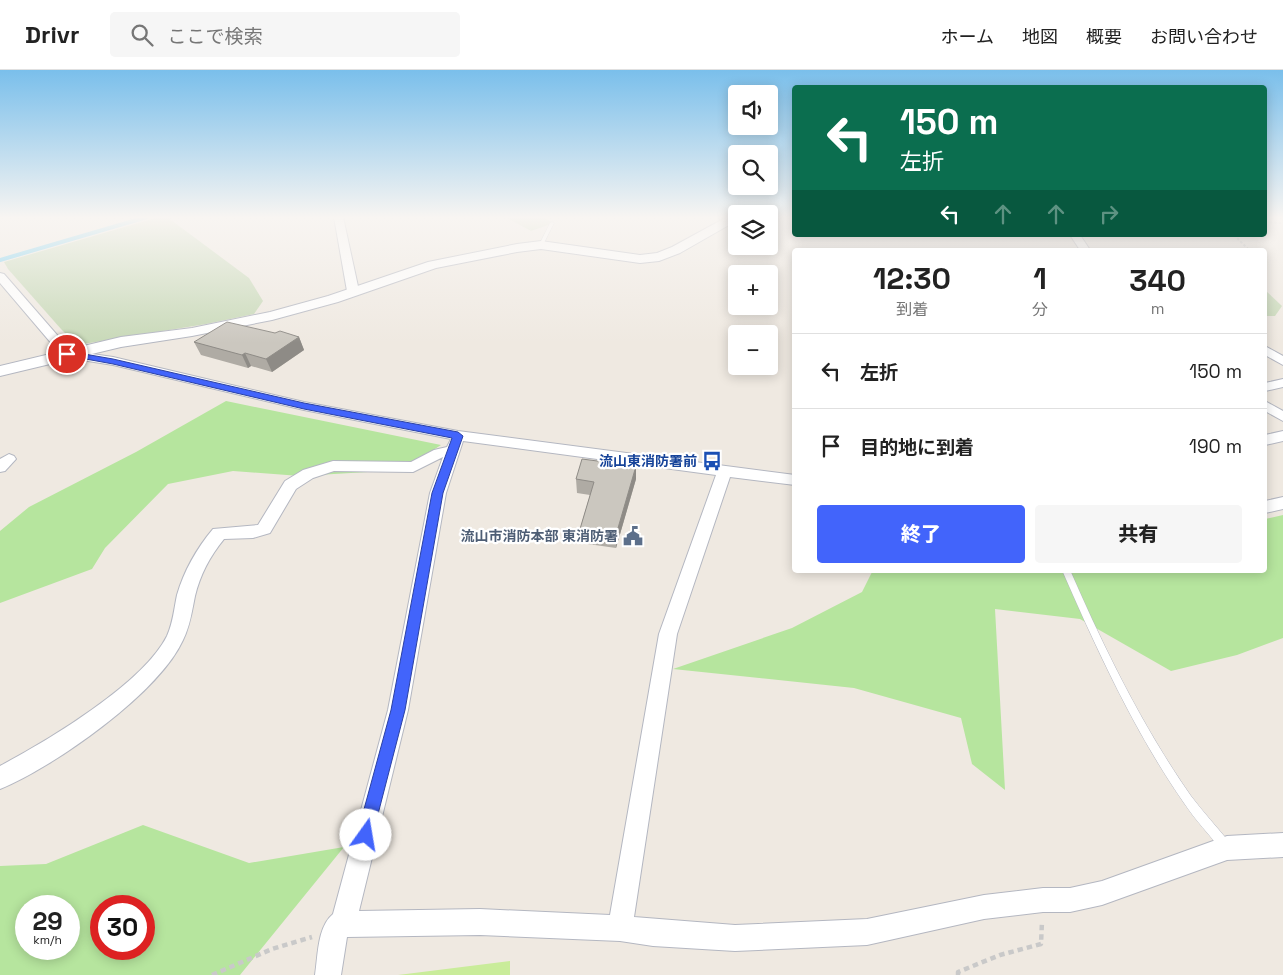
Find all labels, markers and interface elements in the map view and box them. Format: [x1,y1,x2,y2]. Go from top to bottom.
search box [110,12,460,57]
text: Drivr [25,19,80,50]
icon: search [128,21,156,49]
text: ここで検索 [168,24,263,49]
text: ホーム [941,25,994,48]
text: 地図 [1022,25,1058,48]
text: 概要 [1086,25,1122,48]
text: お問い合わせ [1150,25,1258,48]
map controls [728,85,778,375]
button: sound [728,85,778,135]
text: 150 m [900,100,998,144]
icon: left [817,105,882,170]
button: search [728,145,778,195]
text: 左折 [900,147,944,175]
icon: left [936,200,964,228]
icon: ahead [989,200,1017,228]
icon: ahead [1042,200,1070,228]
icon: right [1095,200,1123,228]
button: layers [728,205,778,255]
text: 12:30 [873,259,951,298]
text: 1 [1033,259,1047,298]
text: 340 [1129,261,1186,300]
button: + [728,265,778,315]
text: m [1151,298,1164,319]
text: 到着 [896,299,928,320]
text: 分 [1032,299,1048,320]
button: − [728,325,778,375]
pin [46,333,88,375]
icon: arrive [53,340,81,368]
icon: left [817,357,845,385]
text: 150 m [1189,359,1242,384]
text: 左折 [860,360,898,385]
icon: arrive [817,432,845,460]
text: 190 m [1189,434,1242,459]
text: 目的地に到着 [860,435,974,460]
bus stop icon: 流山東消防署前 [701,450,723,472]
place label: 流山東消防署前 [599,452,697,470]
button: 終了 [817,505,1025,563]
button: 共有 [1035,505,1242,563]
public building icon: 流山市消防本部 東消防署 [622,525,644,547]
place label: 流山市消防本部 東消防署 [460,527,618,545]
position arrow [339,808,391,860]
speed limit sign: 30 [90,895,155,960]
text: 29 [32,905,63,937]
text: km/h [33,932,62,948]

